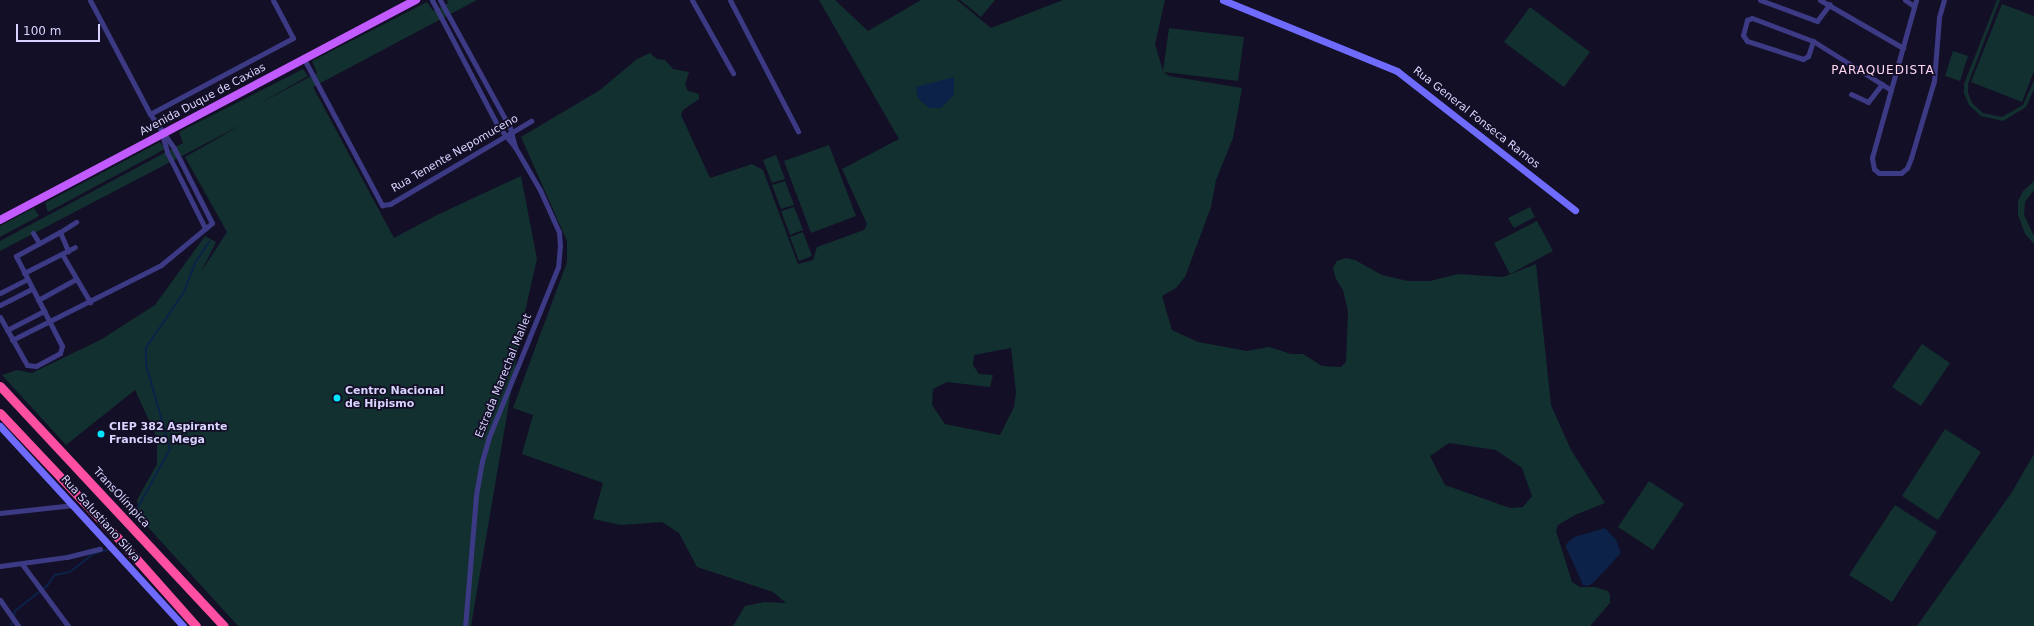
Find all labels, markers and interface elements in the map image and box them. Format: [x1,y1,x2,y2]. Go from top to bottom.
scale bar [18,16,102,42]
text: 100 m [23,24,61,38]
street label: Avenida Duque de Caxias [138,61,268,139]
street label: Rua General Fonseca Ramos [1410,64,1542,172]
district label: PARAQUEDISTA [1831,64,1935,78]
street label: Rua Tenente Nepomuceno [389,112,521,196]
street label: Estrada Marechal Mallet [473,312,535,440]
place label: Centro Nacional de Hipismo [345,385,444,411]
marker: Centro Nacional de Hipismo [332,393,342,403]
place label: CIEP 382 Aspirante Francisco Mega [109,421,227,447]
marker: CIEP 382 Aspirante Francisco Mega [96,429,106,439]
street label: TransOlímpica [90,465,152,531]
street label: Rua Salustiano Silva [58,473,142,565]

